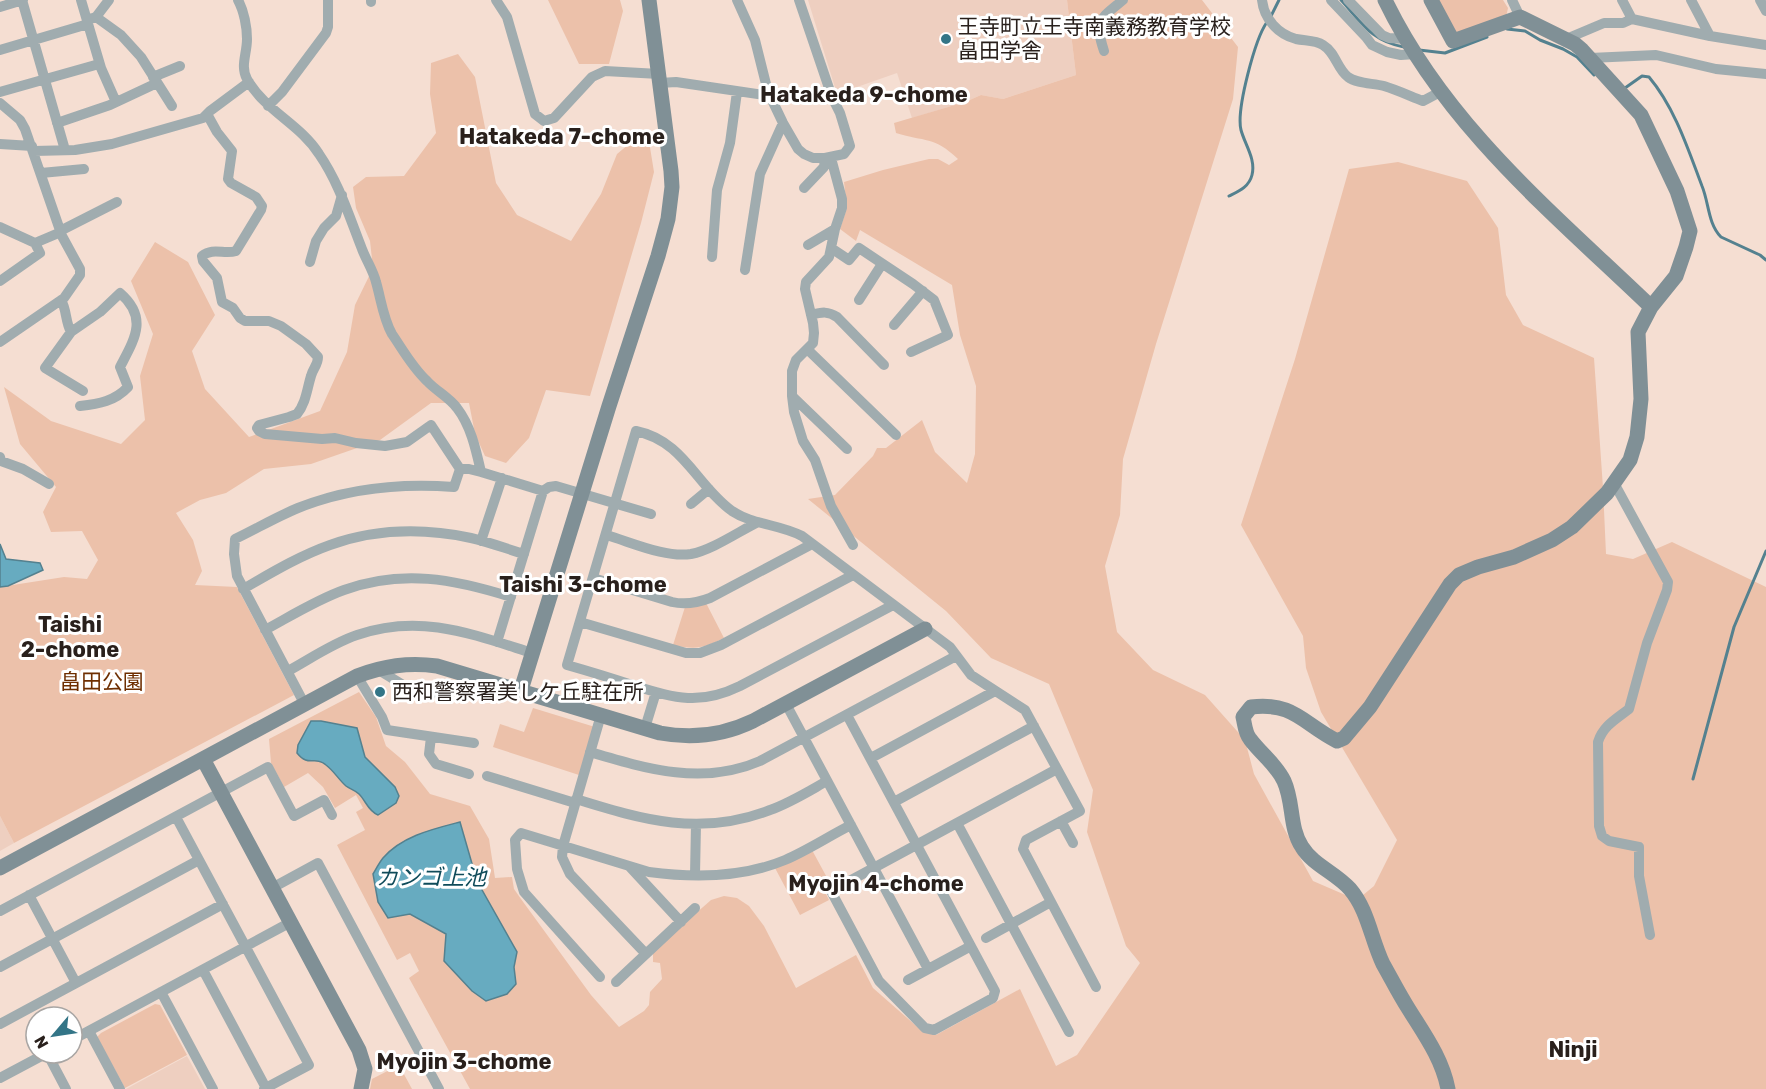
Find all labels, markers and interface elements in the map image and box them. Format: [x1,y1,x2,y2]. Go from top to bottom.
place label: 王寺町立王寺南義務教育学校 畠田学舎 [958,14,1231,63]
marker: 王寺町立王寺南義務教育学校 畠田学舎 [939,32,953,46]
district label: Hatakeda 9-chome [760,81,968,108]
district label: Hatakeda 7-chome [459,123,665,150]
district label: Taishi 3-chome [499,571,667,598]
district label: Taishi 2-chome [21,611,119,663]
park label: 畠田公園 [60,669,144,694]
place label: 西和警察署美しケ丘駐在所 [392,679,644,704]
marker: 西和警察署美しケ丘駐在所 [373,685,387,699]
water label: カンゴ上池 [376,864,488,891]
district label: Myojin 4-chome [788,870,964,897]
north arrow [24,1005,84,1065]
text: N [30,1032,52,1052]
district label: Ninji [1548,1036,1598,1063]
district label: Myojin 3-chome [376,1048,552,1075]

